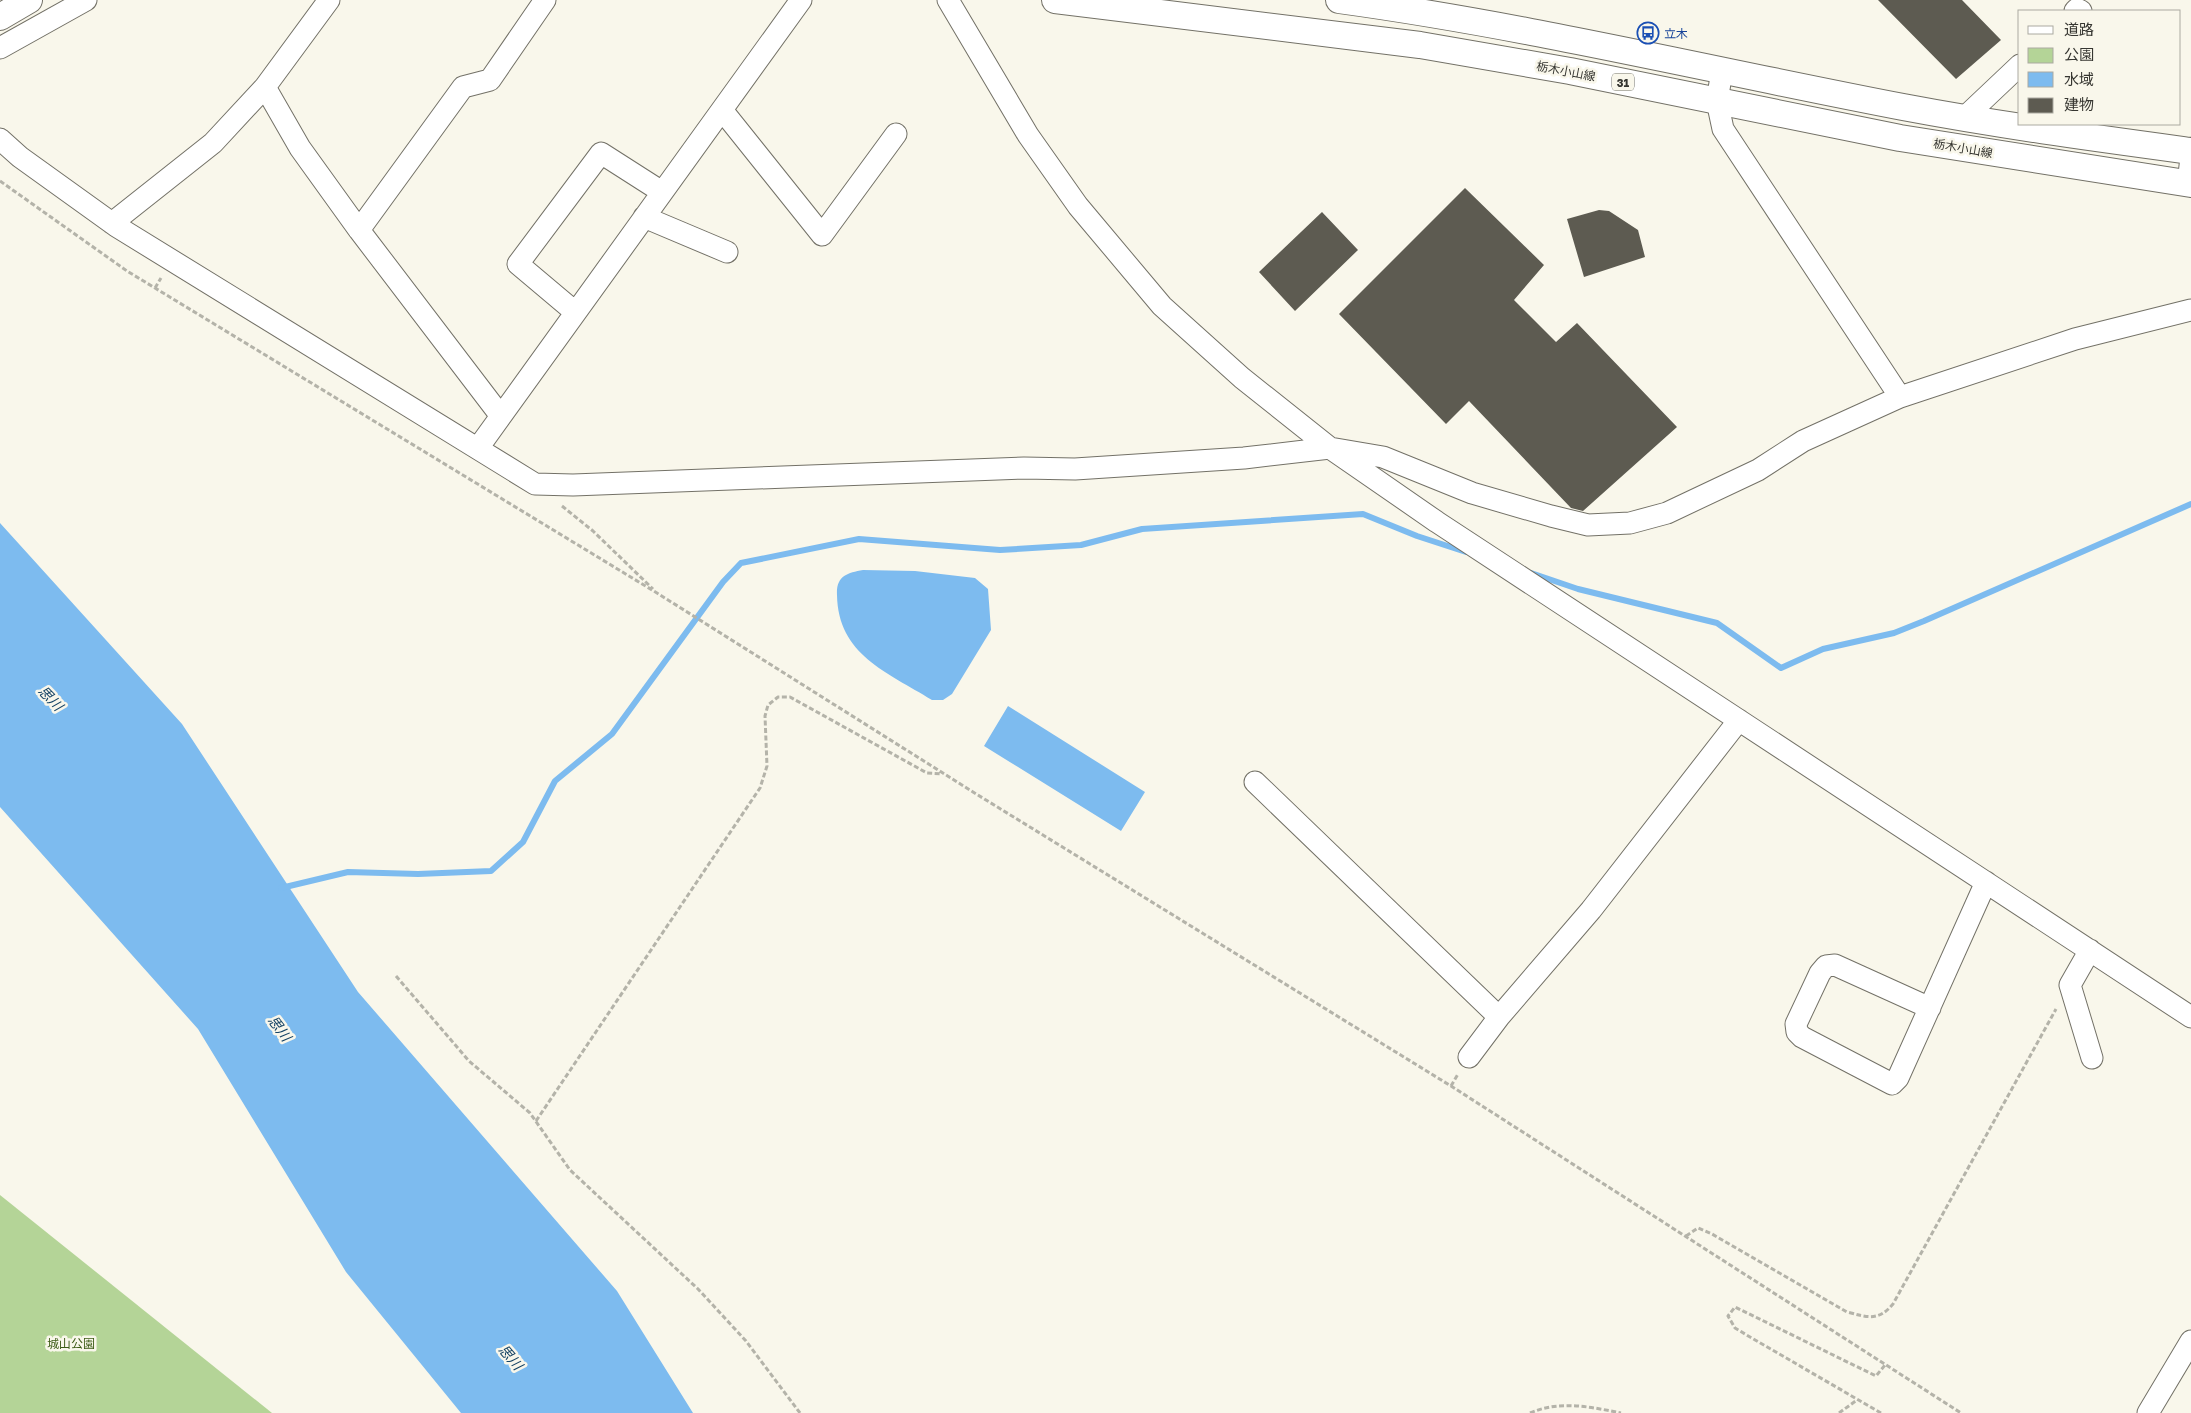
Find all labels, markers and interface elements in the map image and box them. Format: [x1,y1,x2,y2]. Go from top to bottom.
legend [2018,10,2181,125]
text: 道路 [2064,20,2094,38]
bus stop icon: 立木 [1636,21,1660,45]
place label: 立木 [1664,26,1688,41]
text: 公園 [2064,45,2094,63]
street label: 栃木小山線 [1535,58,1597,84]
text: 水域 [2064,70,2094,88]
road number: 31 [1612,74,1634,90]
text: 建物 [2064,95,2094,113]
street label: 栃木小山線 [1932,135,1994,161]
water label: 思川 [35,682,68,715]
water label: 思川 [265,1012,296,1046]
park label: 城山公園 [47,1336,95,1351]
water label: 思川 [495,1341,528,1375]

